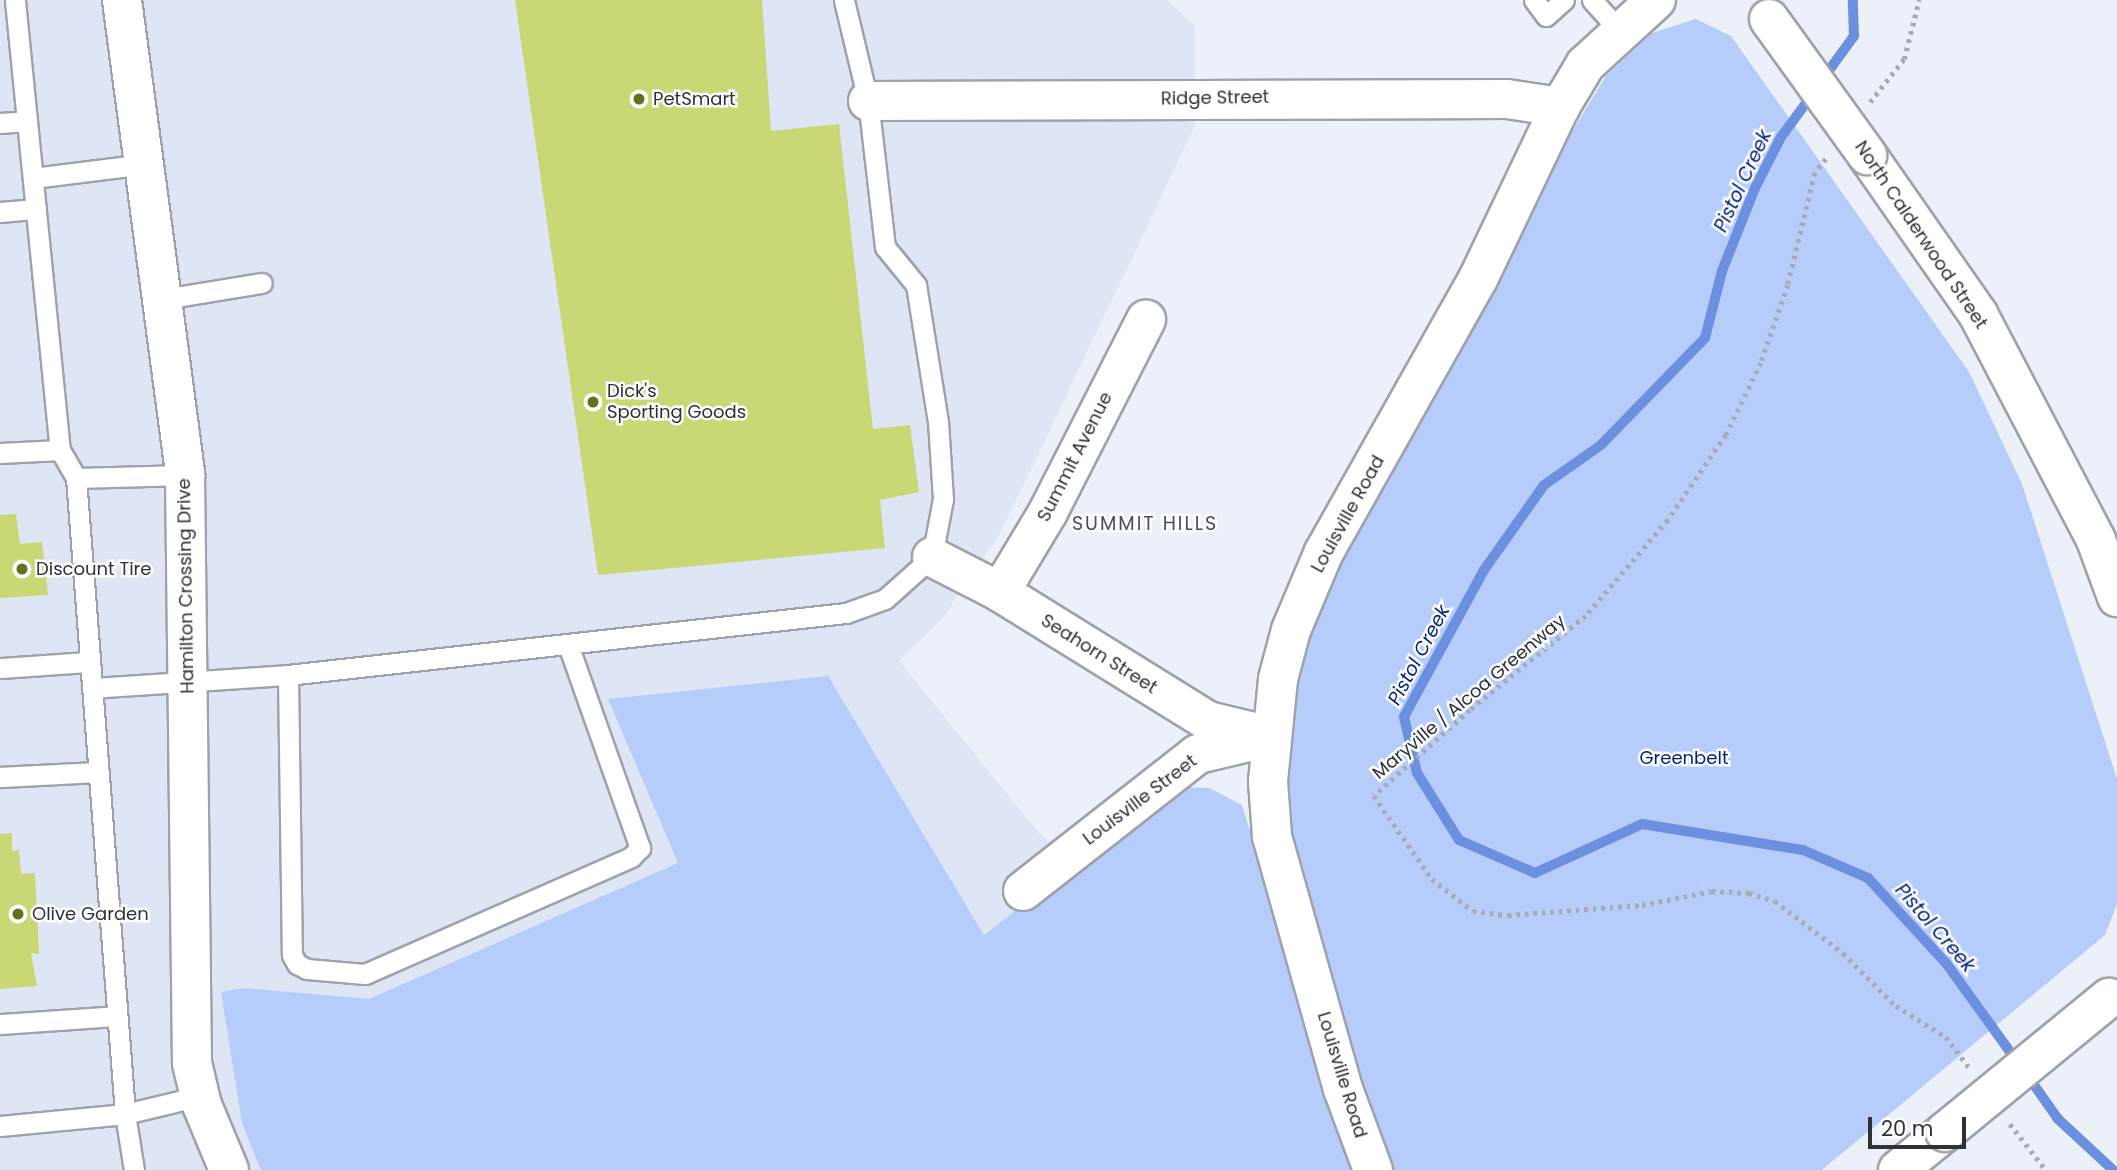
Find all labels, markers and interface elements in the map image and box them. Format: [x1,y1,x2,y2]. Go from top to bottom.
street label: Ridge Street [1161,86,1269,110]
place label: PetSmart [653,88,736,110]
marker: PetSmart [631,91,647,107]
water label: Pistol Creek [1709,126,1777,236]
street label: North Calderwood Street [1850,137,1992,333]
place label: Dick's Sporting Goods [607,381,746,424]
street label: Summit Avenue [1033,389,1117,525]
marker: Dick's Sporting Goods [585,394,601,410]
street label: Louisville Road [1307,452,1389,576]
street label: Hamilton Crossing Drive [173,478,199,694]
district label: SUMMIT HILLS [1073,513,1217,535]
place label: Discount Tire [36,558,151,580]
marker: Discount Tire [14,561,30,577]
water label: Pistol Creek [1383,601,1455,709]
street label: Seahorn Street [1037,610,1161,698]
street label: Maryville / Alcoa Greenway [1368,610,1570,784]
park label: Greenbelt [1640,747,1728,769]
street label: Louisville Street [1079,750,1201,850]
water label: Pistol Creek [1890,879,1980,977]
place label: Olive Garden [32,903,149,925]
marker: Olive Garden [10,906,26,922]
street label: Louisville Road [1313,1009,1371,1141]
scale bar [1872,1104,1970,1148]
text: 20 m [1881,1114,1934,1143]

